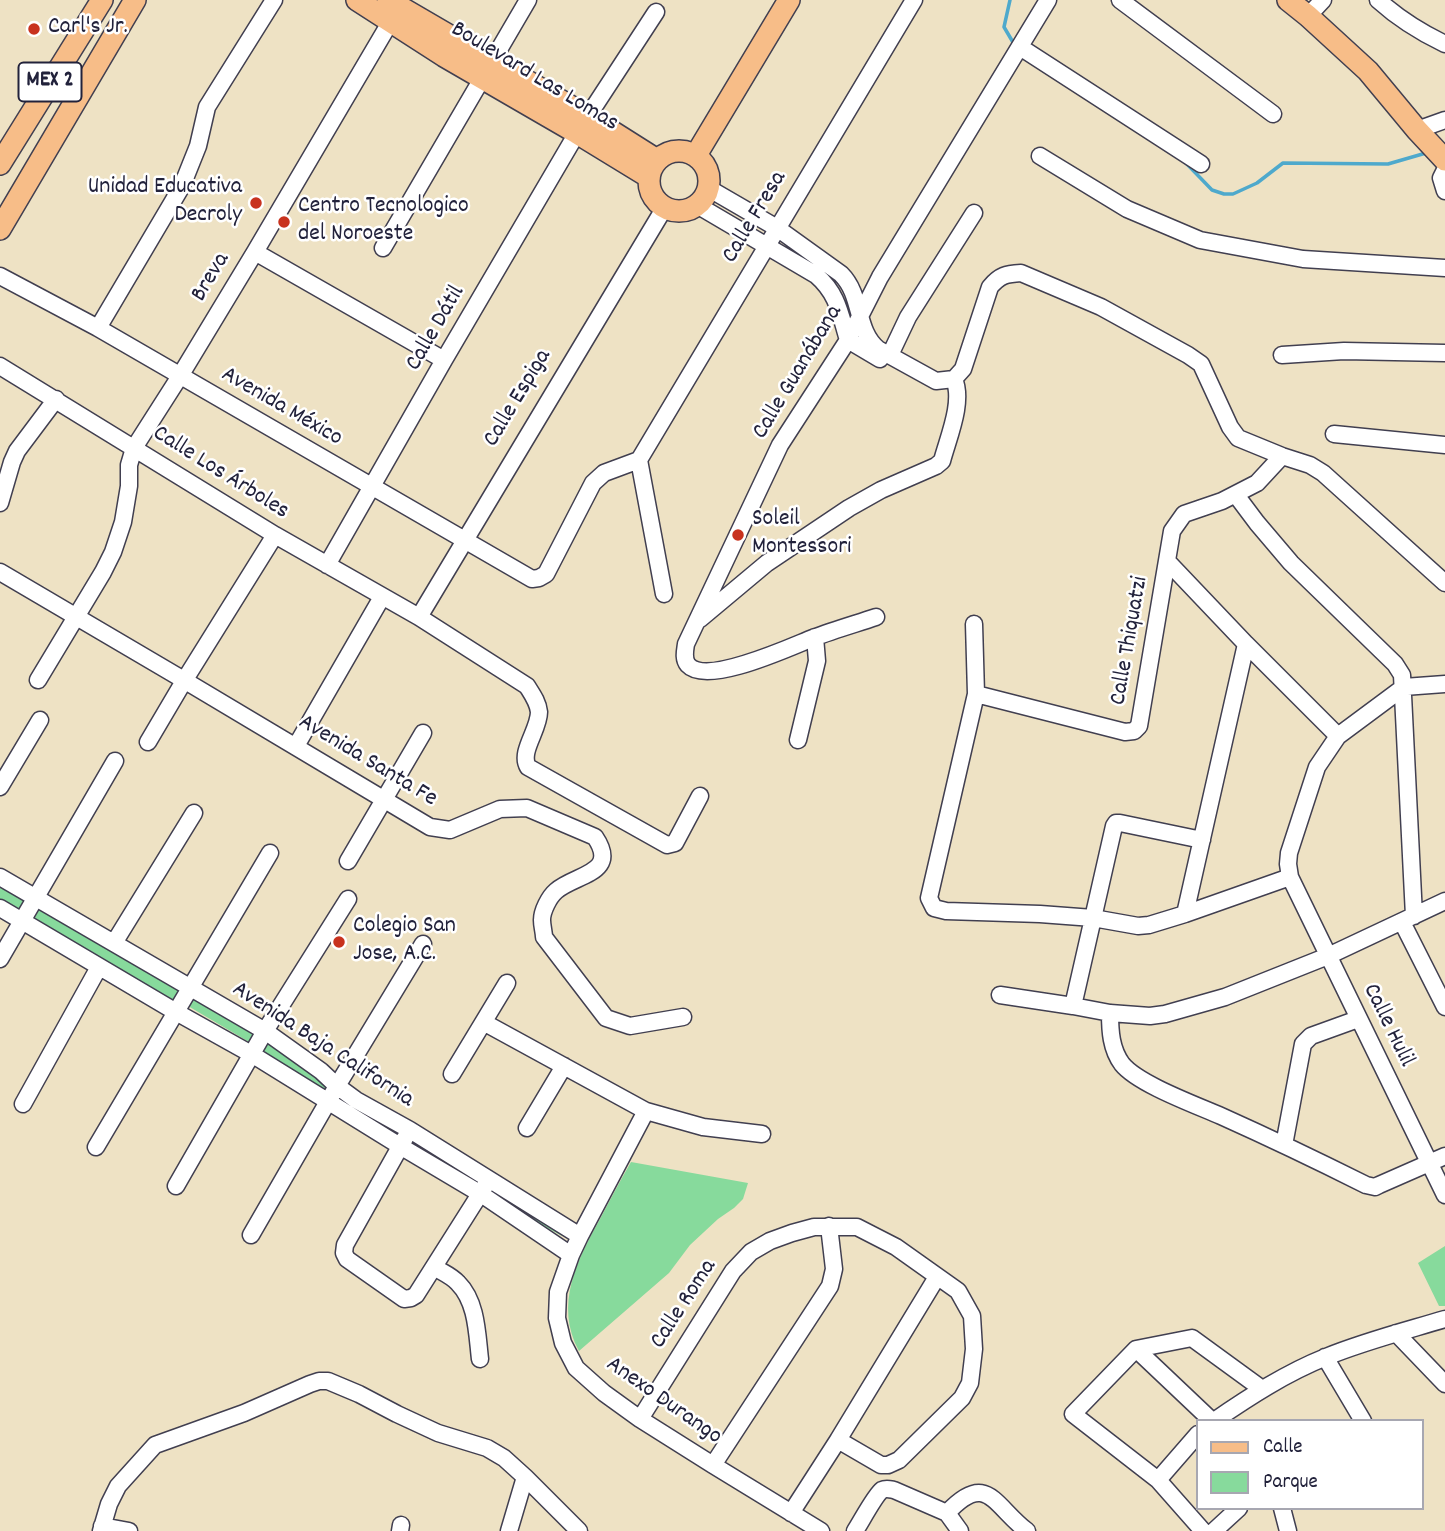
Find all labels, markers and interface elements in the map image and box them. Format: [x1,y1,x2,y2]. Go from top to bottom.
place label: Carl's Jr. [48,15,128,43]
street label: Boulevard Las Lomas [445,17,623,139]
marker: Carl's Jr. [26,21,42,37]
road number: MEX 2 [19,62,82,102]
street label: Calle Fresa [717,167,795,269]
place label: Unidad Educativa Decroly [88,175,242,231]
place label: Centro Tecnologico del Noroeste [298,194,469,250]
marker: Unidad Educativa Decroly [248,195,264,211]
marker: Centro Tecnologico del Noroeste [276,214,292,230]
street label: Breva [186,248,238,308]
street label: Calle Dátil [401,281,473,377]
street label: Calle Guanábana [748,301,850,445]
street label: Calle Espiga [479,345,559,453]
street label: Avenida México [215,362,347,454]
street label: Calle Los Árboles [146,421,294,527]
place label: Soleil Montessori [752,507,851,563]
marker: Soleil Montessori [730,527,746,543]
street label: Calle Thiquatzi [1106,574,1156,708]
street label: Avenida Santa Fe [292,709,442,815]
place label: Colegio San Jose, A.C. [353,914,456,970]
marker: Colegio San Jose, A.C. [331,934,347,950]
street label: Avenida Baja California [226,977,418,1115]
street label: Calle Hulil [1355,980,1419,1072]
street label: Calle Roma [645,1255,725,1355]
street label: Anexo Durango [599,1351,727,1453]
legend [1196,1419,1424,1510]
text: Calle [1263,1433,1302,1463]
text: Parque [1263,1468,1318,1498]

